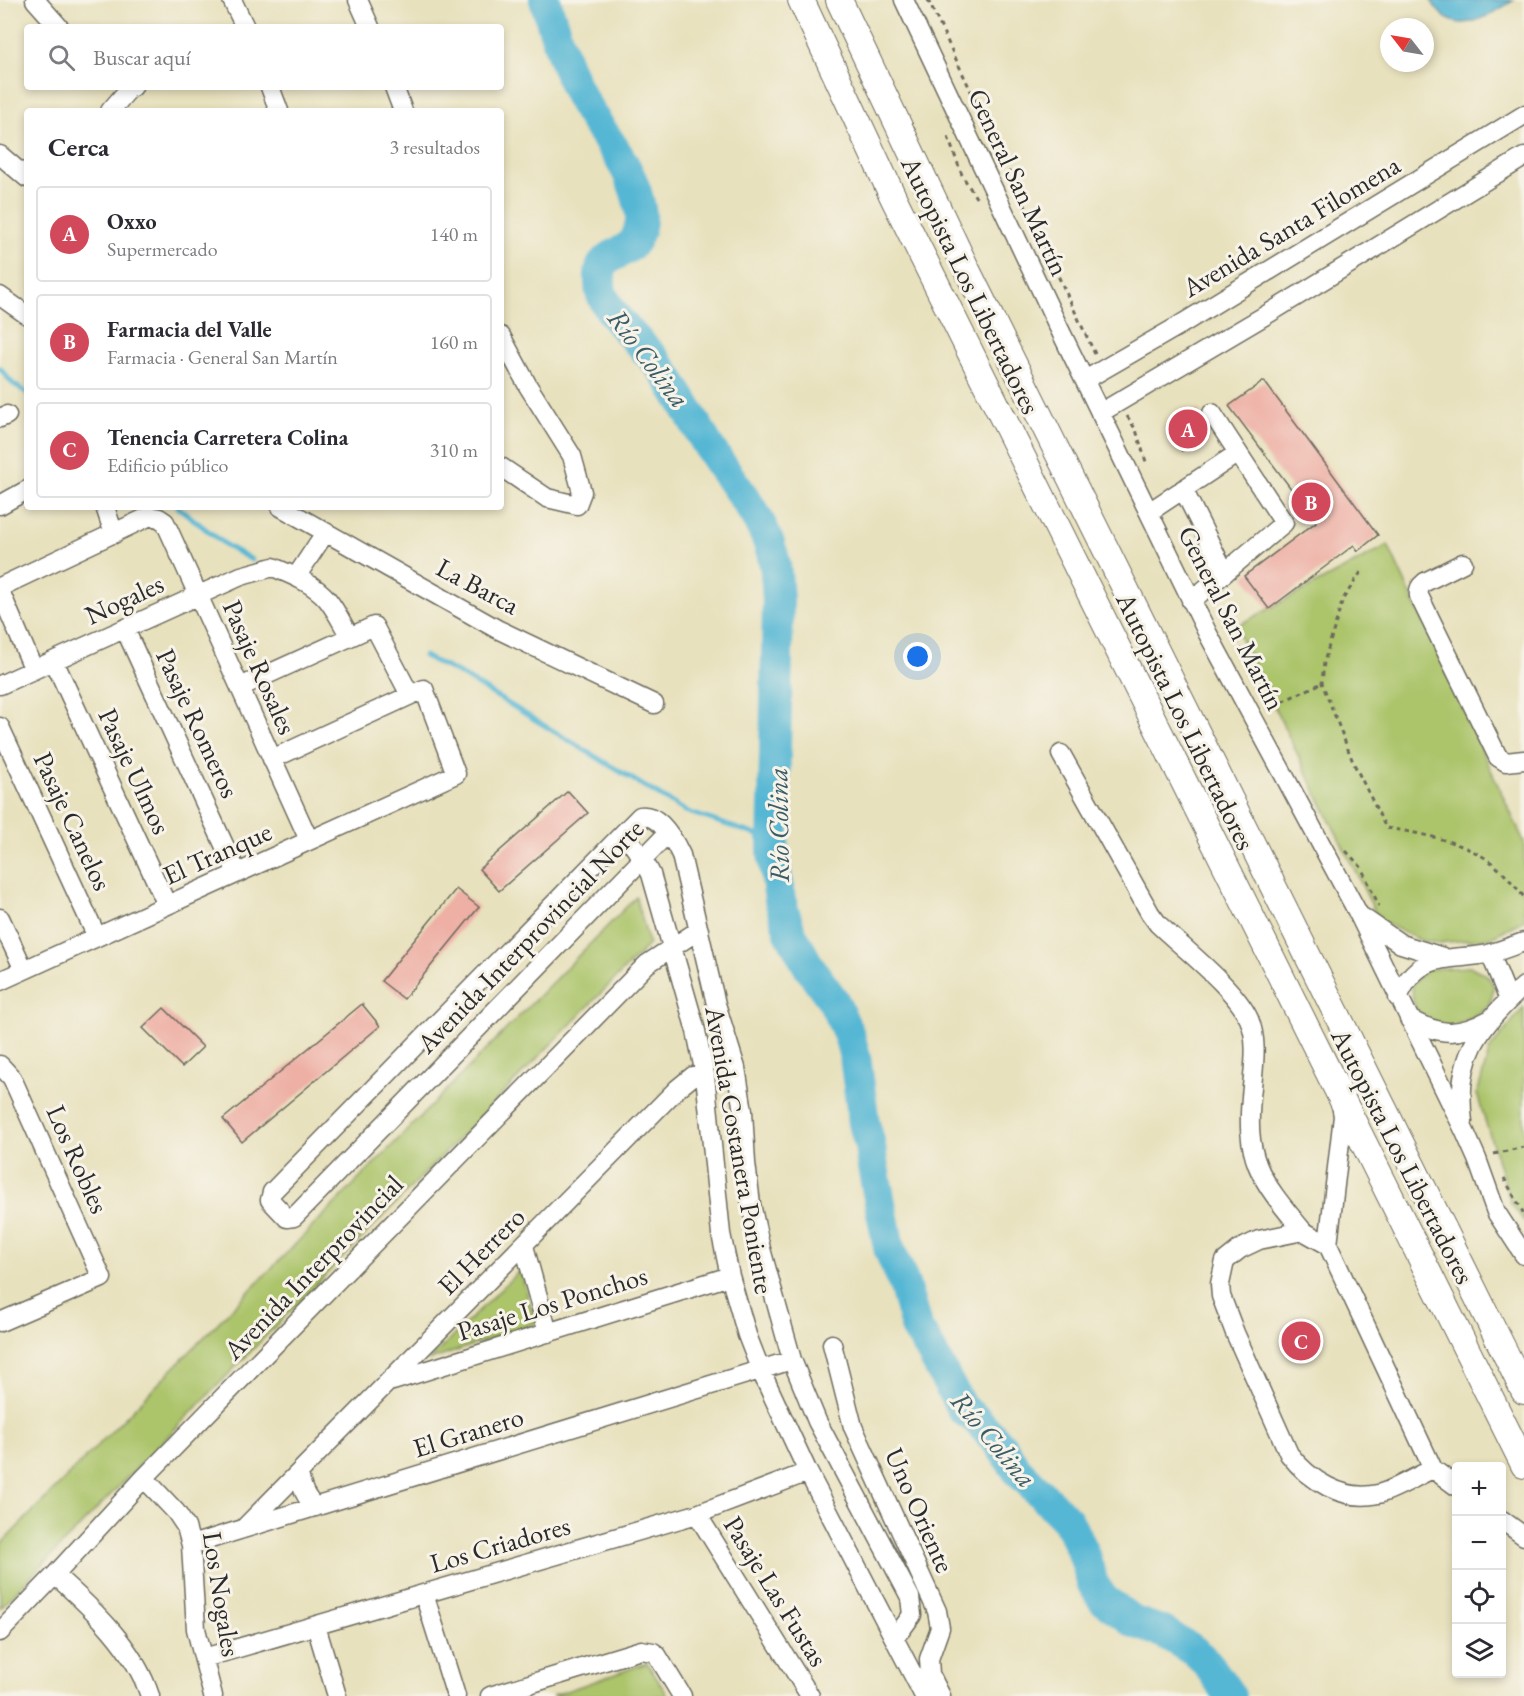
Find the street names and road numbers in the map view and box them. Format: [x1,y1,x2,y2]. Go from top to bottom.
street label: General San Martín [960,83,1078,281]
street label: Avenida Santa Filomena [1175,147,1407,305]
street label: Autopista Los Libertadores [893,150,1049,420]
street label: General San Martín [1170,520,1294,716]
street label: La Barca [431,550,526,622]
street label: Nogales [79,566,169,632]
street label: Autopista Los Libertadores [1108,586,1264,856]
street label: Pasaje Rosales [215,594,305,740]
street label: Pasaje Romeros [148,643,248,803]
street label: Pasaje Ulmos [91,702,179,840]
street label: Pasaje Canelos [26,746,120,896]
street label: Avenida Interprovincial Norte [408,811,651,1061]
street label: El Tranque [157,814,277,892]
street label: Avenida Costanera Poniente [697,1003,783,1296]
street label: Autopista Los Libertadores [1323,1021,1483,1290]
street label: Los Robles [39,1099,117,1219]
street label: Avenida Interprovincial [215,1167,410,1368]
street label: El Herrero [430,1200,532,1302]
street label: Pasaje Los Ponchos [453,1257,651,1349]
street label: El Granero [408,1399,528,1465]
street label: Uno Oriente [877,1442,963,1578]
street label: Los Criadores [426,1507,574,1581]
street label: Pasaje Las Fustas [716,1509,836,1673]
street label: Los Nogales [195,1529,249,1659]

